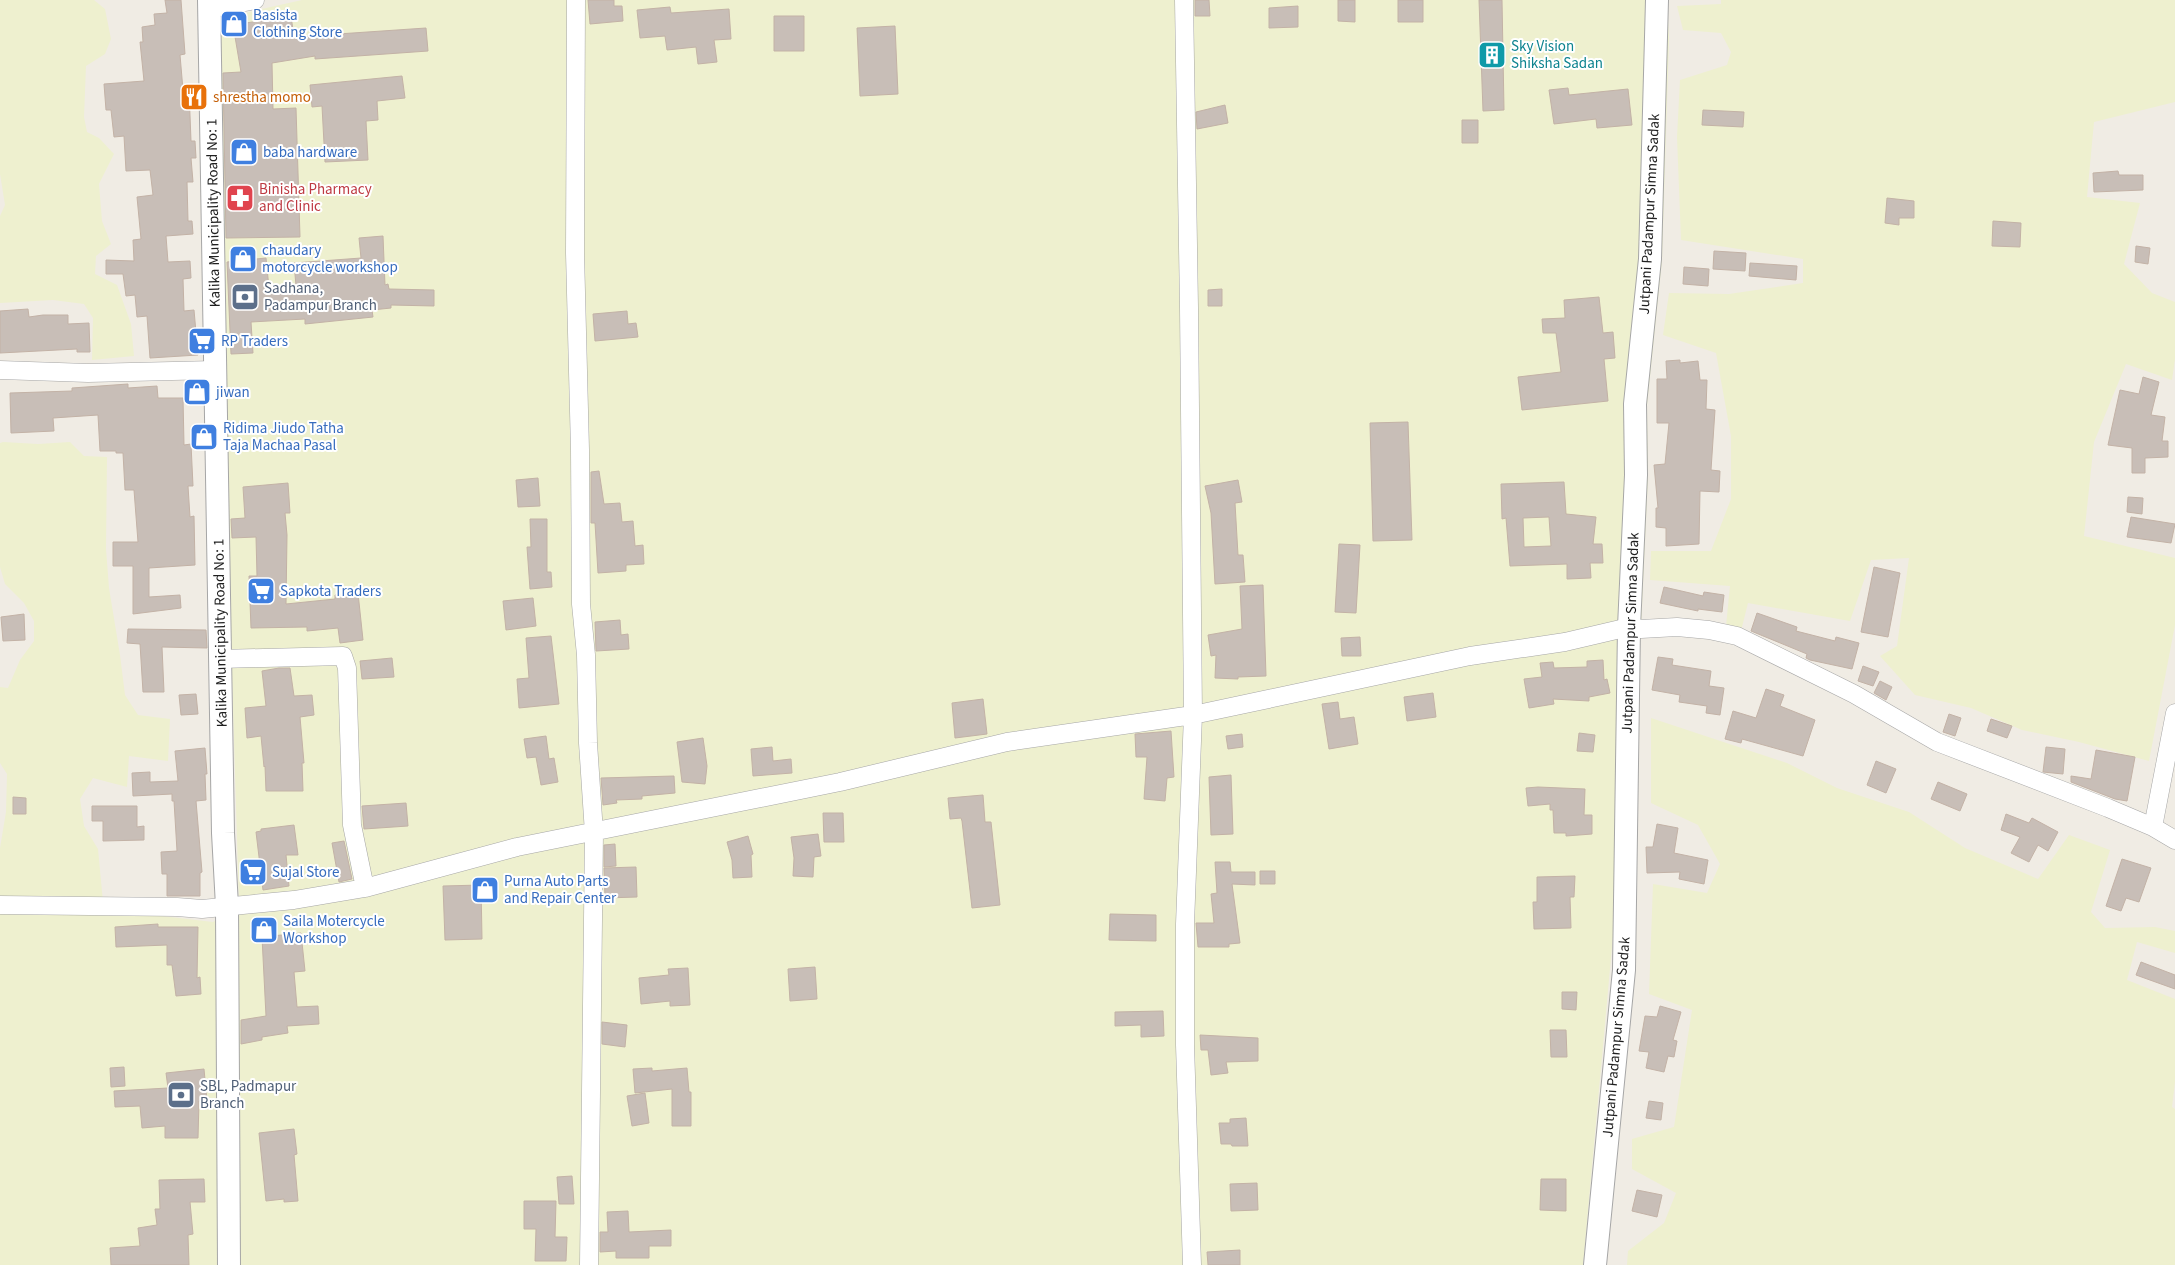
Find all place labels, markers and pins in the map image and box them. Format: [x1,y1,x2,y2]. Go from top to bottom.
place label: Basista Clothing Store [253,5,342,43]
shop icon: Basista Clothing Store [219,9,249,39]
place label: Sky Vision Shiksha Sadan [1511,36,1603,74]
building icon: Sky Vision Shiksha Sadan [1477,40,1507,70]
restaurant icon: shrestha momo [179,82,209,112]
place label: shrestha momo [213,87,311,108]
shop icon: baba hardware [229,137,259,167]
place label: baba hardware [263,142,357,163]
place label: Binisha Pharmacy and Clinic [259,179,372,217]
pharmacy icon: Binisha Pharmacy and Clinic [225,183,255,213]
place label: chaudary motorcycle workshop [262,240,398,278]
shop icon: chaudary motorcycle workshop [228,244,258,274]
place label: Sadhana, Padampur Branch [264,278,377,316]
bank icon: Sadhana, Padampur Branch [230,282,260,312]
supermarket icon: RP Traders [187,326,217,356]
place label: RP Traders [221,331,288,352]
shop icon: jiwan [182,377,212,407]
place label: jiwan [215,382,250,403]
place label: Ridima Jiudo Tatha Taja Machaa Pasal [223,418,344,456]
shop icon: Ridima Jiudo Tatha Taja Machaa Pasal [189,422,219,452]
supermarket icon: Sapkota Traders [246,576,276,606]
place label: Sapkota Traders [280,581,381,602]
supermarket icon: Sujal Store [238,857,268,887]
place label: Sujal Store [272,862,339,883]
place label: Purna Auto Parts and Repair Center [504,871,617,909]
shop icon: Purna Auto Parts and Repair Center [470,875,500,905]
place label: Saila Motercycle Workshop [283,911,385,949]
shop icon: Saila Motercycle Workshop [249,915,279,945]
place label: SBL, Padmapur Branch [200,1076,297,1114]
bank icon: SBL, Padmapur Branch [166,1080,196,1110]

